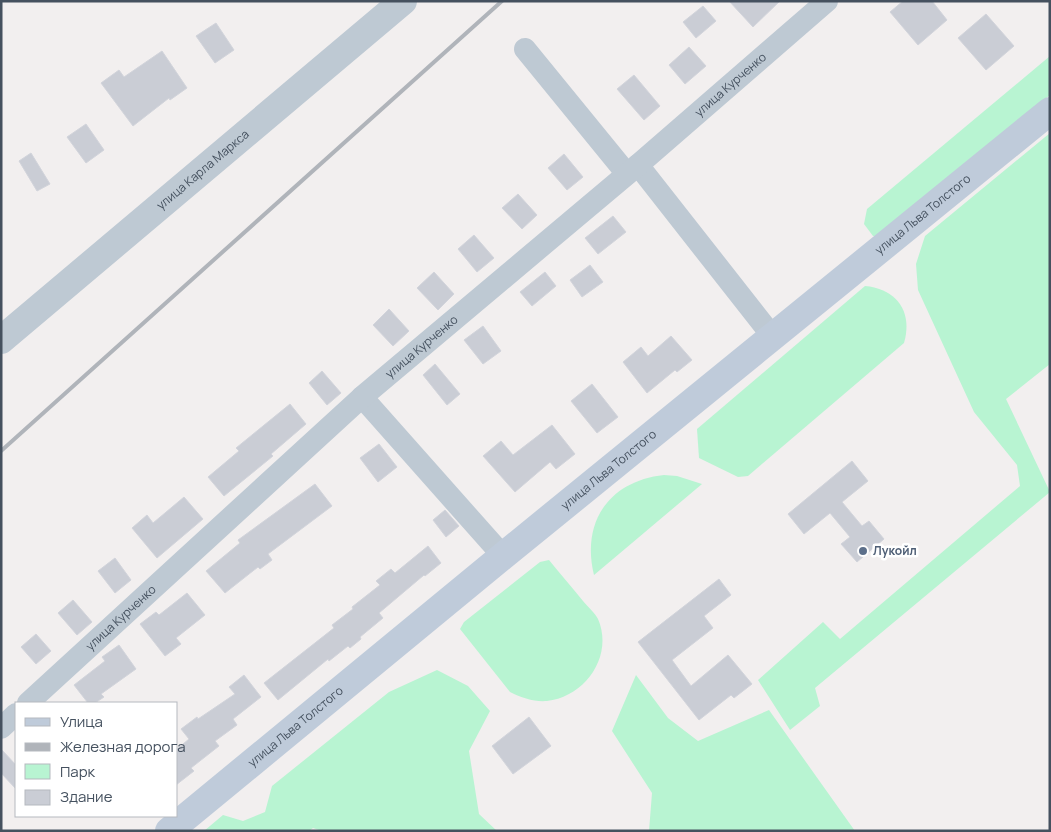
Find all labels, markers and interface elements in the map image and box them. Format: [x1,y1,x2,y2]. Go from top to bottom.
street label: улица Курченко [691,48,770,120]
street label: улица Карла Маркса [153,125,252,213]
street label: улица Льва Толстого [871,170,974,258]
street label: улица Курченко [381,311,461,382]
street label: улица Льва Толстого [557,425,660,514]
place label: Лукойл [873,542,917,559]
marker: Лукойл [857,545,869,557]
street label: улица Курченко [82,581,159,654]
street label: улица Льва Толстого [244,682,347,771]
legend [15,702,178,817]
text: Улица [60,711,103,732]
text: Железная дорога [60,736,185,757]
text: Парк [60,761,96,782]
text: Здание [60,786,113,807]

